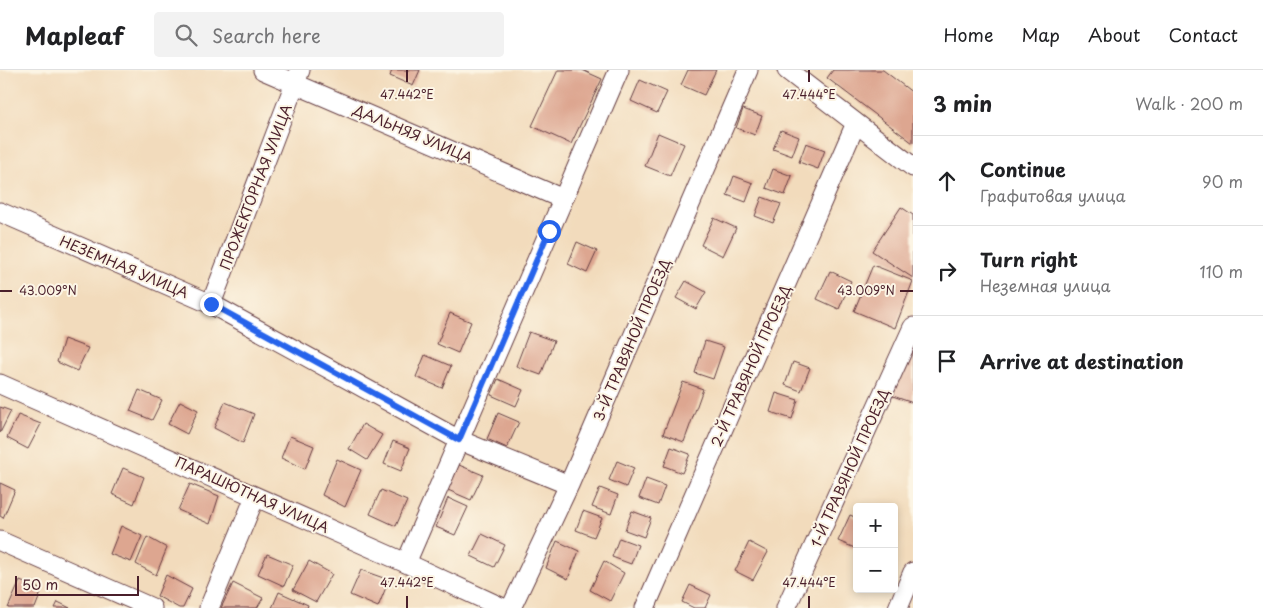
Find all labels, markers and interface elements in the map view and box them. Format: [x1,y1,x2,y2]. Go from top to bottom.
search box [154,12,504,57]
text: Mapleaf [25,17,124,53]
icon: search [172,21,200,49]
text: Search here [212,21,321,49]
text: Home [943,21,993,48]
text: Map [1021,21,1060,48]
text: About [1088,21,1140,48]
text: Contact [1168,21,1238,48]
text: 47.442°E [380,85,434,103]
text: 47.444°E [782,85,836,103]
text: 3 min [933,87,992,119]
text: Walk · 200 m [1135,91,1243,115]
street label: ДАЛЬНЯЯ УЛИЦА [349,98,476,168]
street label: ПРОЖЕКТОРНАЯ УЛИЦА [214,101,297,273]
text: Continue [980,155,1066,183]
icon: ahead [933,167,961,195]
text: 90 m [1202,169,1243,193]
text: Графитовая улица [980,183,1126,207]
route start [538,220,561,243]
street label: НЕЗЕМНАЯ УЛИЦА [57,230,192,303]
text: Turn right [980,245,1078,273]
street label: 3-Й ТРАВЯНОЙ ПРОЕЗД [588,255,675,424]
icon: right [933,257,961,285]
text: 110 m [1200,259,1243,283]
text: Неземная улица [980,273,1111,297]
text: 43.009°N [19,281,77,299]
street label: 2-Й ТРАВЯНОЙ ПРОЕЗД [705,281,796,450]
text: 43.009°N [837,281,895,299]
route end [200,293,223,316]
icon: arrive [933,347,961,375]
text: Arrive at destination [980,347,1184,375]
street label: 1-Й ТРАВЯНОЙ ПРОЕЗД [805,385,894,551]
street label: ПАРАШЮТНАЯ УЛИЦА [172,451,333,538]
map controls [853,503,898,593]
button: + [853,503,898,548]
button: − [853,548,898,593]
scale bar [15,573,139,596]
text: 47.442°E [380,573,434,591]
text: 47.444°E [782,573,836,591]
text: 50 m [22,574,58,595]

